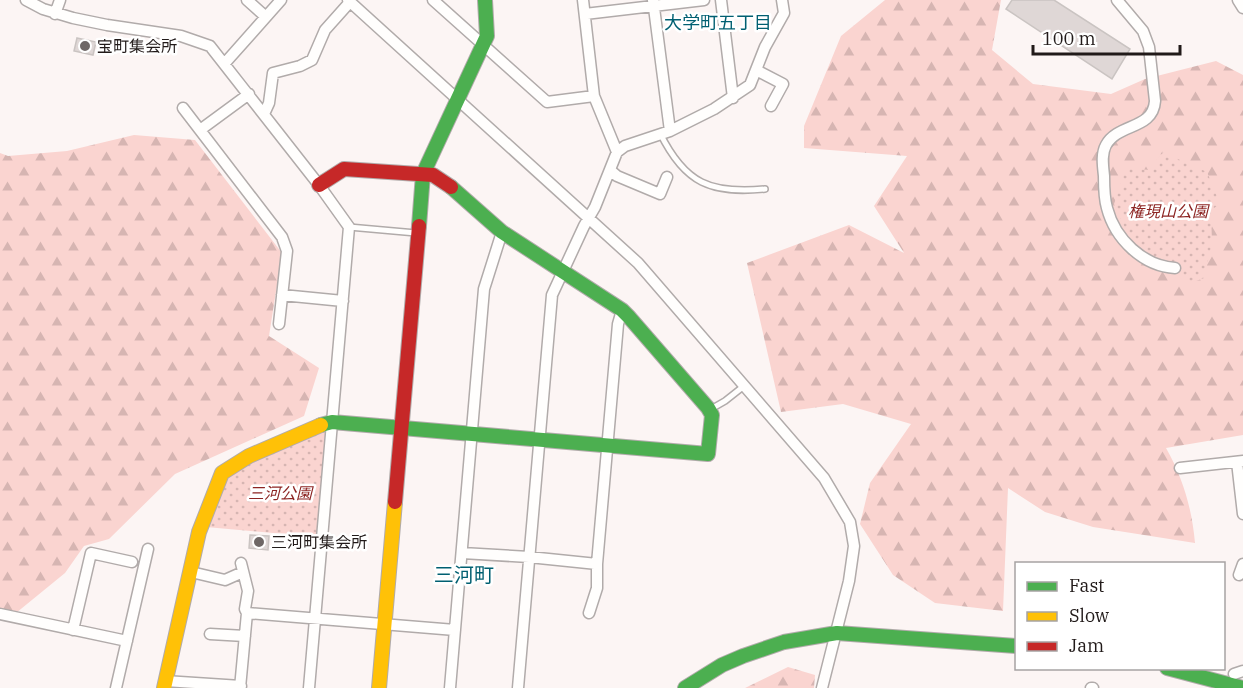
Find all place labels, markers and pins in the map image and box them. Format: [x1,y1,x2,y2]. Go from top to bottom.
place label: 宝町集会所 [97,36,177,56]
marker: 宝町集会所 [78,39,92,53]
place label: 三河町集会所 [271,532,367,552]
marker: 三河町集会所 [252,535,266,549]

